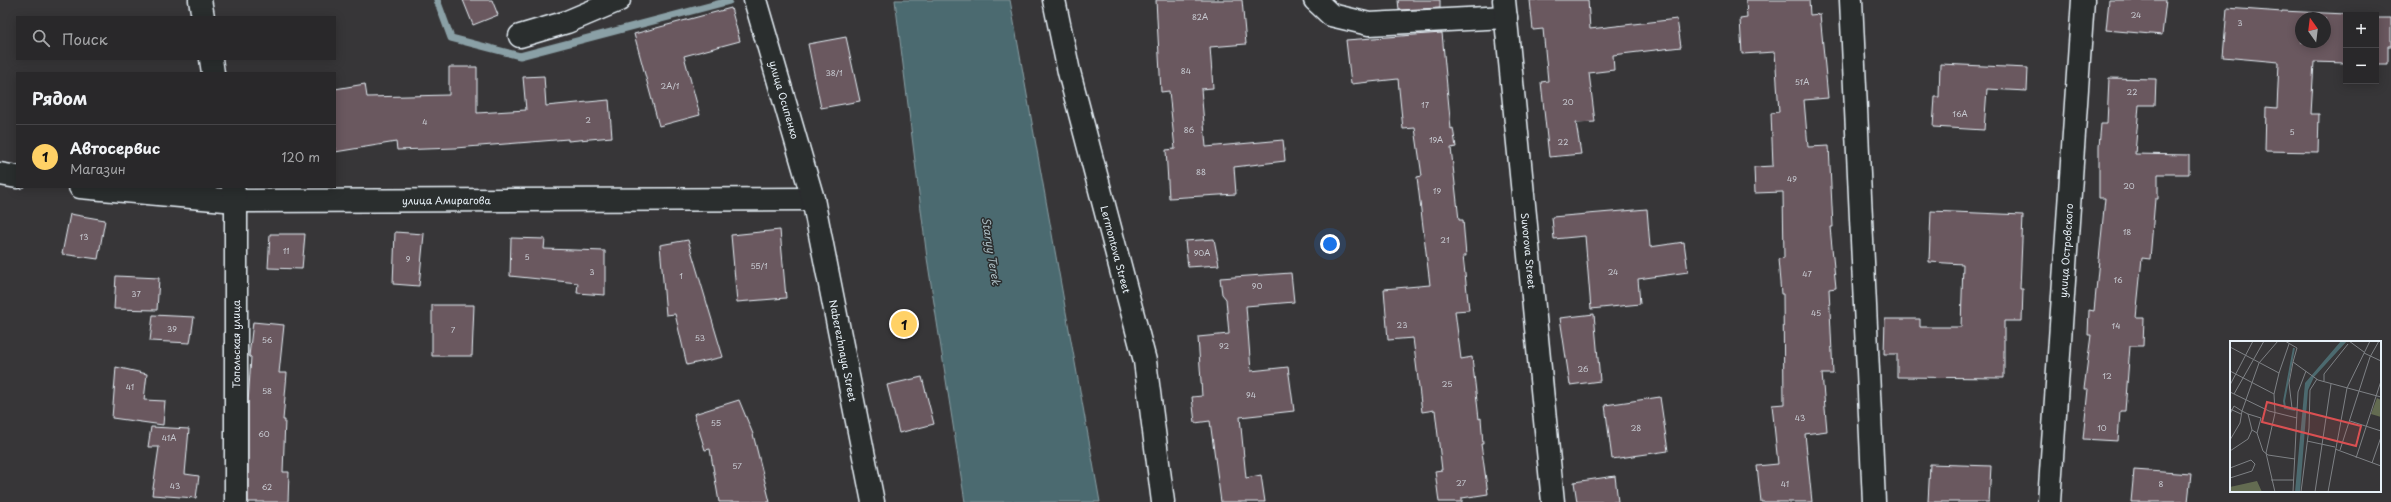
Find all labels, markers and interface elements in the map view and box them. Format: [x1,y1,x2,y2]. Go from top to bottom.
house number: 24 [2131,9,2141,21]
house number: 82А [1192,11,1208,23]
north arrow [2295,12,2331,48]
map controls [2343,12,2379,84]
button: + [2343,12,2379,48]
search box [16,16,336,60]
house number: 3 [2237,17,2243,29]
icon: search [30,27,52,49]
text: Поиск [62,27,108,50]
button: − [2343,48,2379,84]
street label: улица Осипенко [766,59,803,141]
house number: 84 [1181,65,1191,77]
house number: 38/1 [825,67,843,79]
house number: 51А [1795,76,1809,88]
house number: 2А/1 [661,80,680,92]
text: Рядом [32,85,87,111]
house number: 22 [2127,86,2137,98]
house number: 20 [1562,96,1574,108]
house number: 17 [1421,99,1430,111]
house number: 16А [1952,108,1968,120]
house number: 2 [585,114,591,126]
house number: 4 [422,116,428,128]
house number: 86 [1184,124,1195,136]
house number: 5 [2289,126,2295,138]
house number: 19А [1429,134,1443,146]
text: Автосервис [70,136,160,159]
house number: 22 [1558,136,1568,148]
text: 1 [42,147,48,166]
text: 120 m [281,147,320,166]
text: Магазин [70,159,126,178]
house number: 88 [1196,166,1206,178]
house number: 49 [1787,173,1797,185]
house number: 20 [2123,180,2135,192]
house number: 19 [1433,185,1441,197]
street label: улица Амирагова [402,192,491,207]
street label: улица Островского [2055,203,2076,298]
street label: Lermontova Street [1097,204,1135,295]
street label: Suvorova Street [1518,212,1540,289]
water label: Staryy Terek [978,216,1005,287]
house number: 18 [2123,226,2131,238]
house number: 13 [80,231,88,243]
your location [1320,234,1340,254]
house number: 21 [1440,234,1450,246]
house number: 11 [283,245,289,257]
house number: 90А [1194,247,1210,259]
house number: 5 [524,251,530,263]
house number: 9 [406,253,411,265]
house number: 55/1 [750,260,768,272]
house number: 3 [589,266,595,278]
house number: 24 [1608,266,1618,278]
house number: 47 [1802,268,1812,280]
house number: 1 [679,270,683,282]
house number: 16 [2113,274,2123,286]
house number: 90 [1252,280,1262,292]
house number: 37 [131,288,141,300]
street label: Naberezhnaya Street [826,298,861,403]
street label: Топольская улица [228,299,243,388]
house number: 45 [1811,307,1821,319]
pin: 1 [891,309,917,339]
house number: 23 [1397,319,1407,331]
house number: 14 [2112,320,2120,332]
house number: 39 [167,323,177,335]
house number: 7 [451,324,456,336]
house number: 53 [695,332,705,344]
house number: 56 [262,334,273,346]
house number: 92 [1219,340,1229,352]
inset map [2230,341,2381,492]
house number: 26 [1578,363,1589,375]
house number: 12 [2102,370,2112,382]
house number: 25 [1442,378,1452,390]
house number: 41 [126,381,134,393]
house number: 58 [262,385,272,397]
house number: 94 [1246,389,1256,401]
house number: 43 [1795,412,1805,424]
house number: 55 [711,417,721,429]
house number: 28 [1631,422,1641,434]
house number: 10 [2097,422,2107,434]
house number: 60 [258,428,270,440]
house number: 41А [162,432,176,444]
house number: 57 [732,460,742,472]
house number: 27 [1456,477,1466,489]
house number: 41 [1781,478,1789,490]
house number: 8 [2159,478,2164,490]
house number: 43 [170,480,180,492]
house number: 62 [262,481,272,493]

